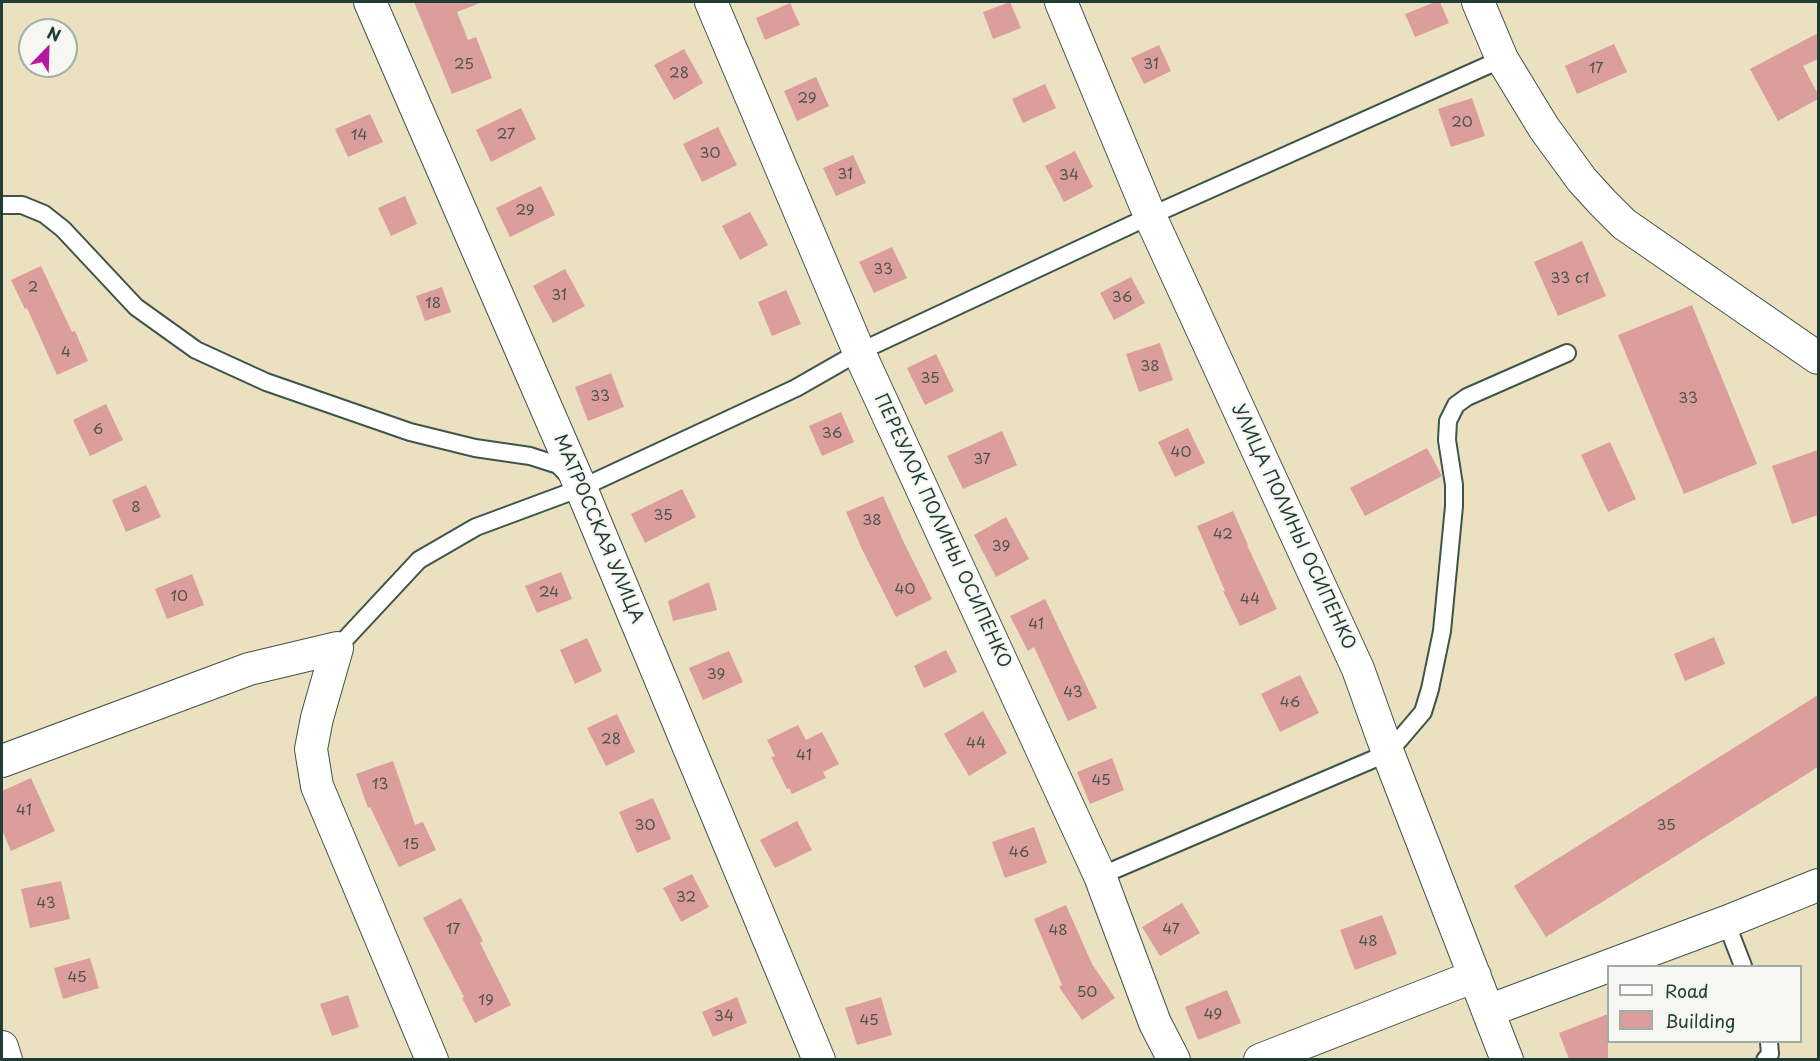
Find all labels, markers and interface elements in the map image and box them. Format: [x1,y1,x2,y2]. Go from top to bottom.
north arrow [18,18,78,78]
text: N [44,20,65,47]
house number: 25 [454,56,474,74]
house number: 31 [1143,56,1159,74]
house number: 17 [1589,60,1603,78]
house number: 28 [669,65,689,83]
house number: 29 [797,90,817,108]
house number: 20 [1451,114,1473,132]
house number: 27 [497,126,515,144]
house number: 14 [351,127,367,145]
house number: 30 [700,145,720,163]
house number: 31 [837,166,853,184]
house number: 34 [1059,167,1079,185]
house number: 29 [515,202,535,220]
house number: 33 [873,261,893,279]
house number: 33 с1 [1550,270,1590,288]
house number: 2 [28,279,38,297]
house number: 31 [551,287,567,305]
house number: 36 [1112,289,1132,307]
house number: 18 [425,295,441,313]
house number: 4 [61,344,71,362]
house number: 38 [1140,358,1160,376]
house number: 35 [920,370,940,388]
house number: 33 [590,388,610,406]
house number: 33 [1678,390,1698,408]
street label: ПЕРЕУЛОК ПОЛИНЫ ОСИПЕНКО [869,391,1015,671]
street label: УЛИЦА ПОЛИНЫ ОСИПЕНКО [1226,401,1360,653]
house number: 6 [93,421,103,439]
house number: 36 [822,425,842,443]
street label: МАТРОССКАЯ УЛИЦА [548,431,648,627]
house number: 40 [1171,444,1191,462]
house number: 37 [973,451,991,469]
house number: 8 [131,499,141,517]
house number: 35 [653,507,673,525]
house number: 38 [862,512,882,530]
house number: 42 [1213,526,1233,544]
house number: 39 [992,538,1010,556]
house number: 40 [895,581,915,599]
house number: 24 [539,584,559,602]
house number: 10 [170,588,188,606]
house number: 44 [1240,591,1260,609]
house number: 41 [1028,616,1044,634]
house number: 39 [707,666,725,684]
house number: 43 [1063,684,1083,702]
house number: 46 [1280,694,1300,712]
house number: 28 [601,731,621,749]
house number: 44 [966,735,986,753]
house number: 41 [796,747,812,765]
house number: 45 [1091,772,1111,790]
house number: 13 [372,776,388,794]
house number: 41 [16,802,32,820]
house number: 30 [635,817,655,835]
house number: 35 [1656,817,1676,835]
house number: 15 [403,836,419,854]
house number: 46 [1009,844,1029,862]
house number: 32 [676,889,696,907]
house number: 43 [36,895,56,913]
house number: 17 [446,921,460,939]
house number: 47 [1162,921,1180,939]
house number: 48 [1048,922,1068,940]
house number: 48 [1358,933,1378,951]
legend [1607,965,1802,1043]
house number: 45 [67,969,87,987]
text: Road [1665,977,1709,1004]
house number: 50 [1077,984,1097,1002]
house number: 19 [478,992,494,1010]
house number: 49 [1204,1006,1222,1024]
text: Building [1665,1007,1735,1034]
house number: 34 [714,1008,734,1026]
house number: 45 [859,1012,879,1030]

